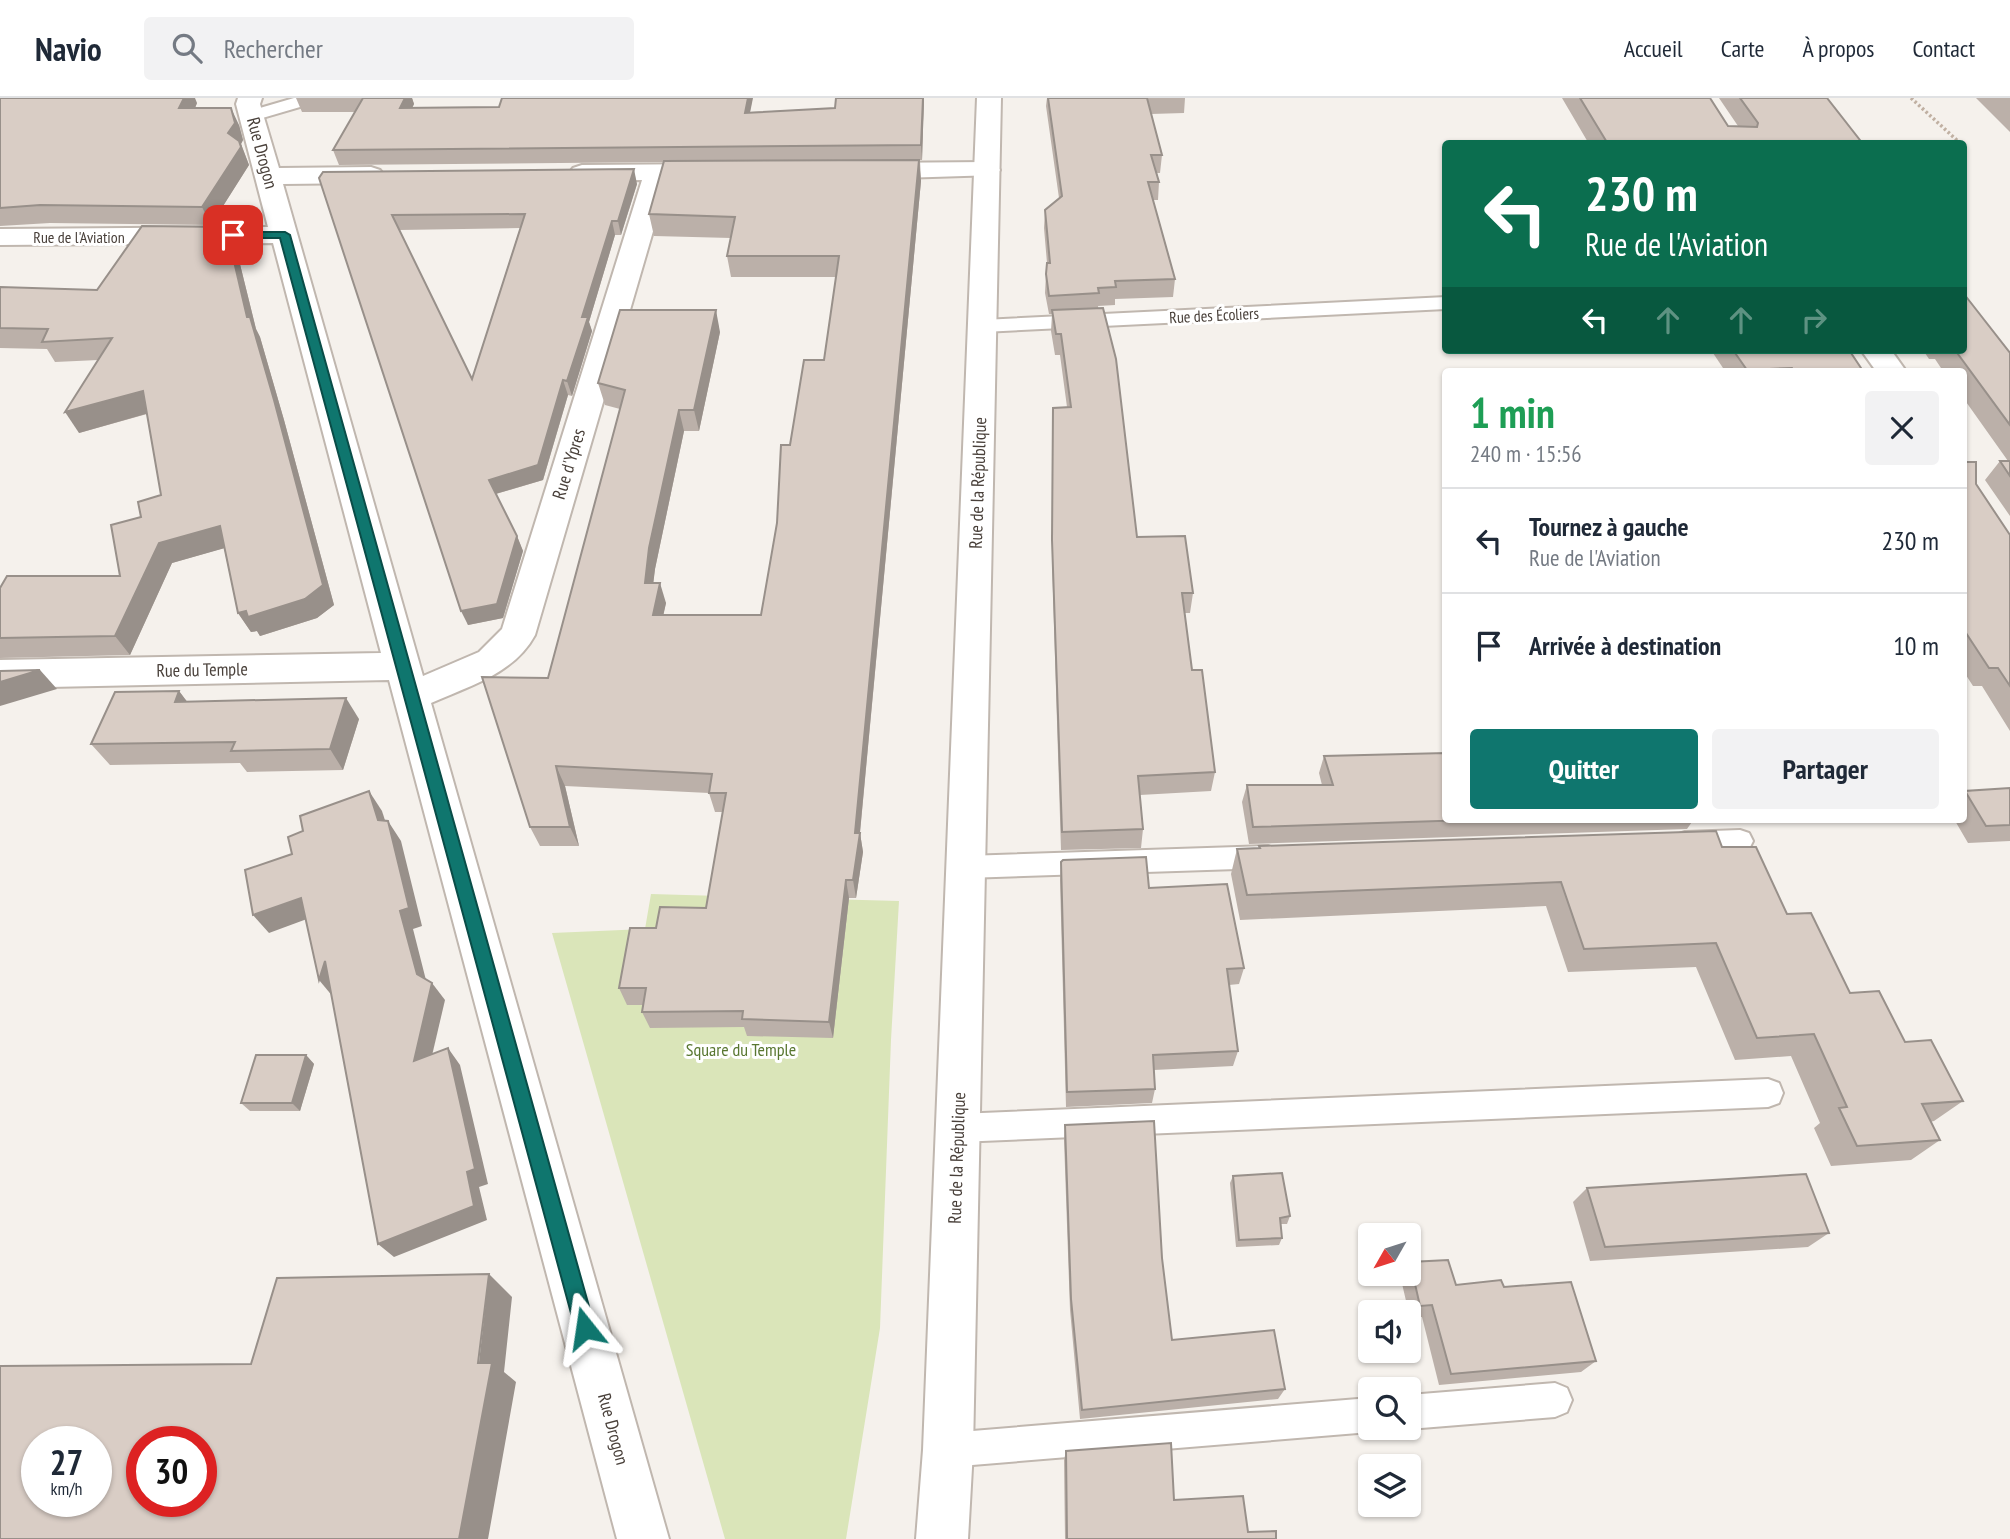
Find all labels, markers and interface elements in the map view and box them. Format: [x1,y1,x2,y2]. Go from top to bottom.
search box [144,17,634,80]
text: Navio [35,27,102,70]
icon: search [168,29,206,67]
text: Rechercher [224,32,323,65]
text: Accueil [1624,33,1683,64]
text: Carte [1721,33,1764,64]
text: À propos [1802,33,1874,64]
text: Contact [1912,33,1975,64]
street label: Rue Drogon [242,114,283,191]
text: 230 m [1585,161,1698,225]
icon: left [1470,168,1561,259]
pin [203,205,263,265]
icon: arrive [214,216,252,254]
text: Rue de l'Aviation [1585,223,1768,265]
street label: Rue de l'Aviation [33,227,125,247]
icon: left [1576,301,1614,339]
icon: ahead [1649,301,1687,339]
icon: ahead [1722,301,1760,339]
icon: right [1795,301,1833,339]
street label: Rue des Écoliers [1169,303,1259,327]
text: 1 min [1470,385,1555,440]
button: close [1865,391,1939,465]
street label: Rue de la République [964,417,991,549]
street label: Rue d'Ypres [547,426,590,502]
text: 240 m · 15:56 [1470,439,1582,468]
text: Tournez à gauche [1529,510,1689,543]
icon: left [1470,522,1508,560]
text: 230 m [1881,524,1939,557]
text: Rue de l'Aviation [1529,543,1661,572]
icon: arrive [1470,627,1508,665]
text: Arrivée à destination [1529,629,1721,662]
text: 10 m [1893,629,1939,662]
street label: Rue du Temple [156,657,248,682]
button: Quitter [1470,729,1698,809]
button: Partager [1712,729,1939,809]
park label: Square du Temple [686,1038,796,1061]
street label: Rue de la République [943,1092,970,1224]
north arrow [1358,1223,1421,1286]
map controls [1358,1223,1421,1517]
position arrow [548,1291,622,1365]
button: sound [1358,1300,1421,1363]
button: search [1358,1377,1421,1440]
street label: Rue Drogon [593,1390,634,1467]
speed limit sign: 30 [126,1426,217,1517]
text: 27 [50,1439,83,1485]
button: layers [1358,1454,1421,1517]
text: km/h [51,1477,82,1500]

